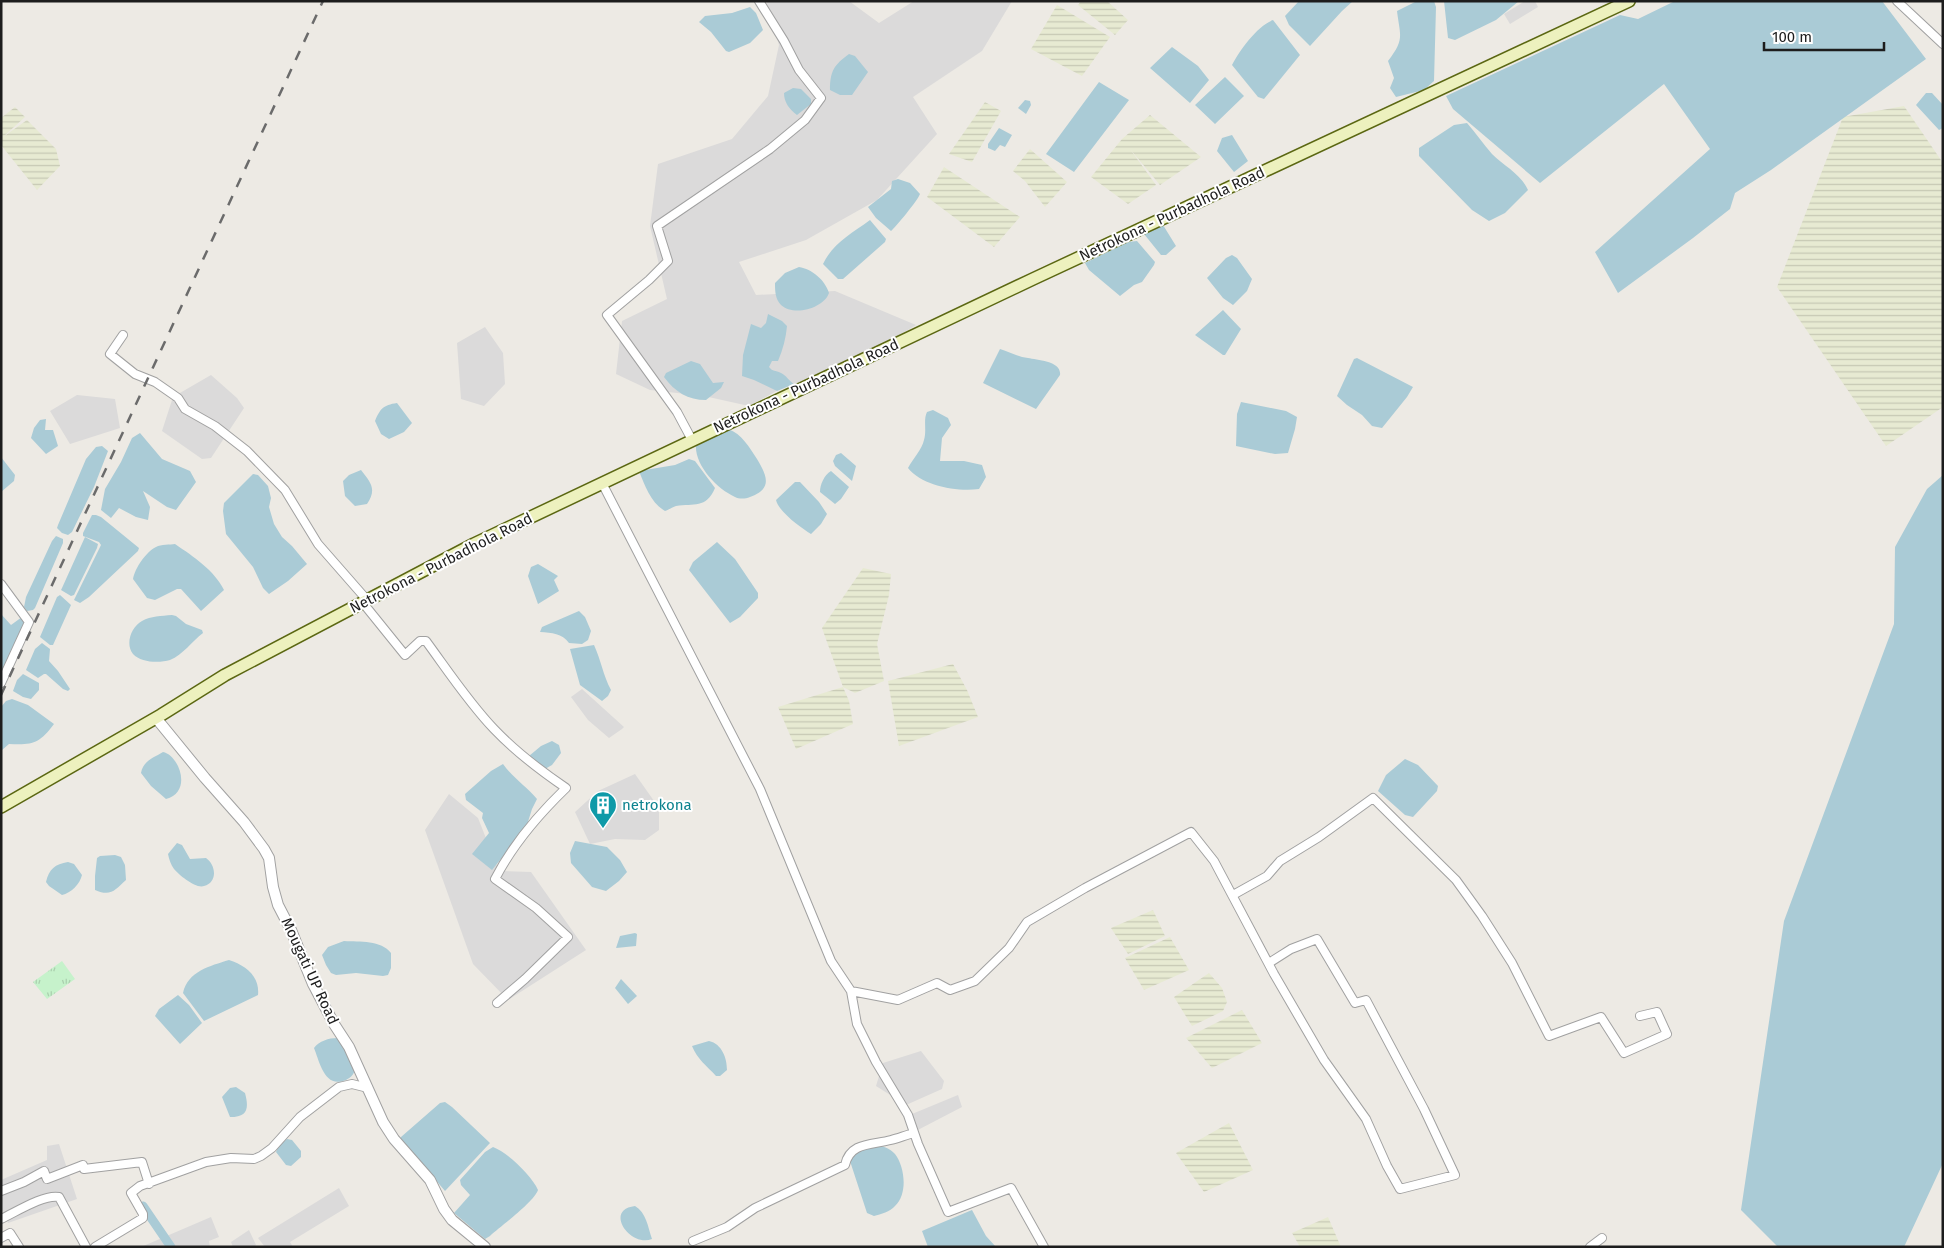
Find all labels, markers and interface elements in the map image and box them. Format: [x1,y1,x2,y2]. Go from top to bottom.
scale bar [1764,20,1884,52]
text: 100 m [1772,28,1812,46]
street label: Netrokona - Purbadhola Road [1076,163,1268,265]
street label: Netrokona - Purbadhola Road [710,335,902,437]
street label: Netrokona - Purbadhola Road [347,509,535,617]
building icon: netrokona [588,790,618,829]
place label: netrokona [622,796,692,814]
street label: Mougati UP Road [277,915,343,1027]

